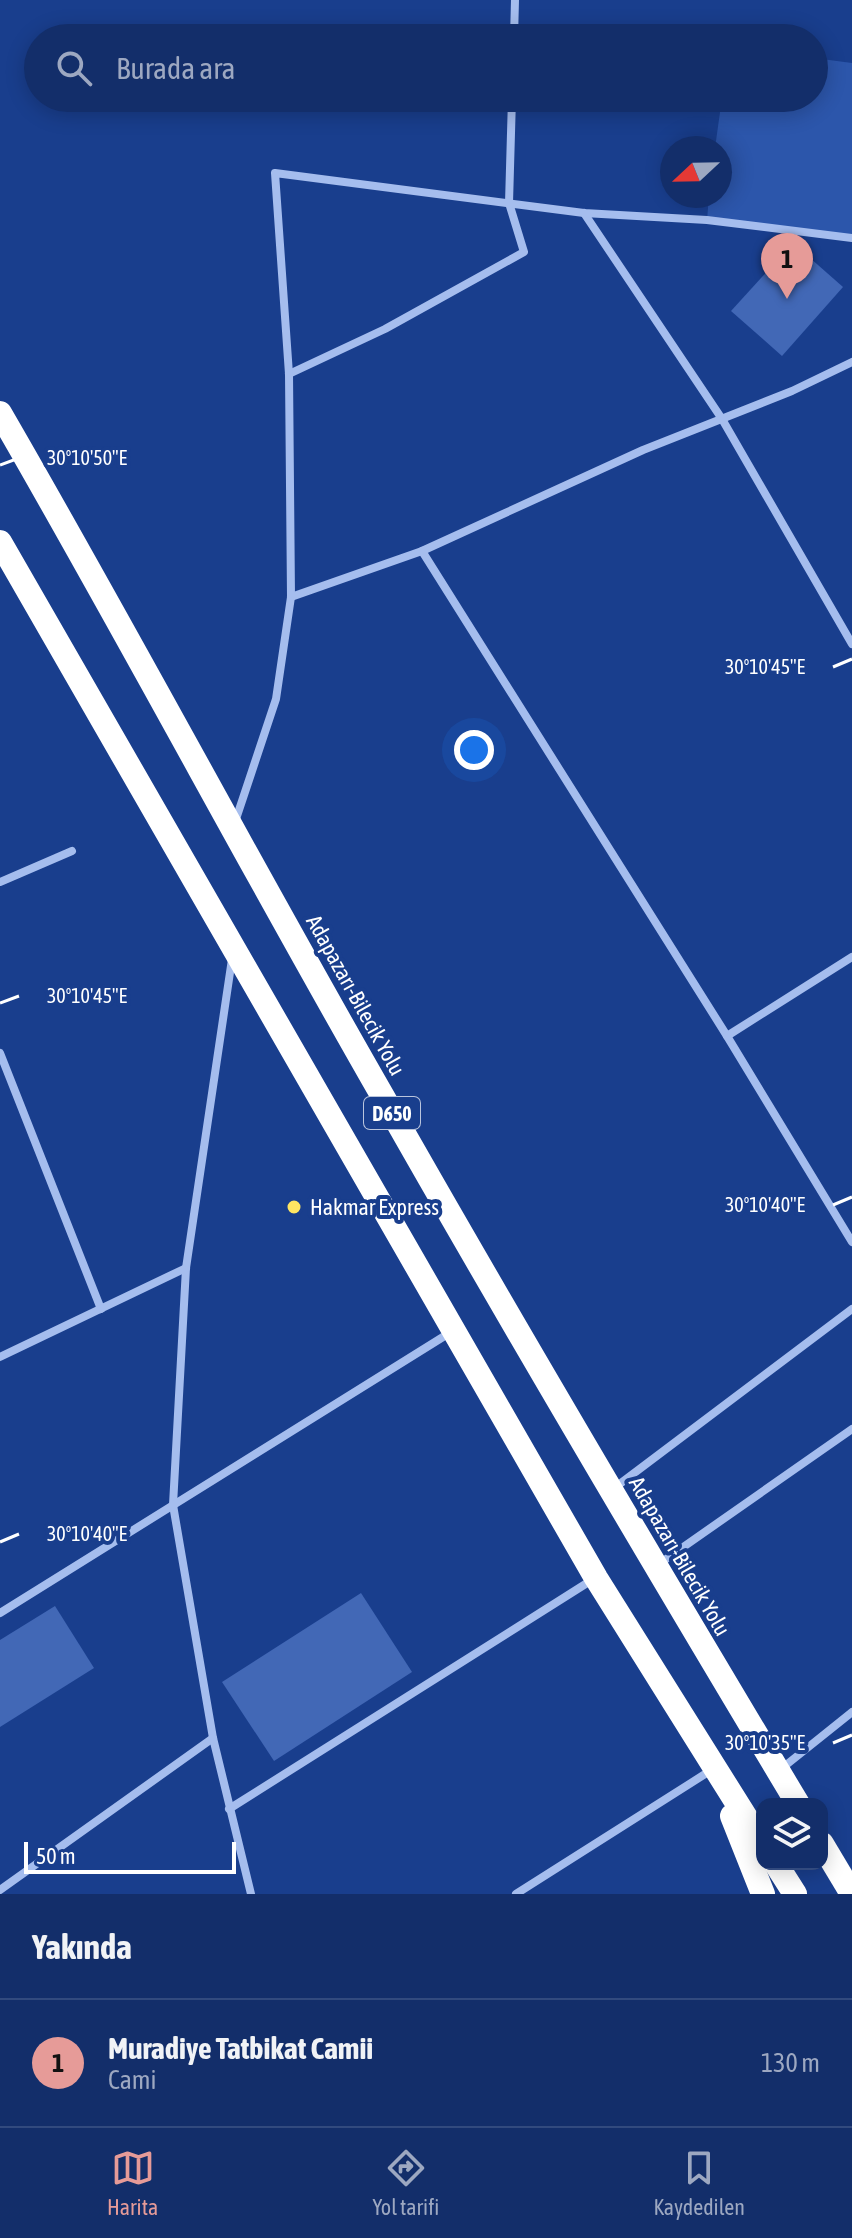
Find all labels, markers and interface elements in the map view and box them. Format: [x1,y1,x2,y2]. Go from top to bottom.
search box [24,24,828,112]
icon: search [52,46,96,90]
text: Burada ara [116,51,235,85]
north arrow [660,136,732,208]
pin: 1 [761,233,813,299]
text: 30°10'50"E [47,446,128,469]
text: 30°10'45"E [725,655,806,678]
your location [454,730,494,770]
street label: Adapazarı-Bilecik Yolu [301,910,411,1080]
text: 30°10'45"E [47,984,128,1007]
road number: D650 [364,1097,420,1129]
text: 30°10'40"E [725,1193,806,1216]
place label: Hakmar Express [310,1194,439,1220]
marker: Hakmar Express [285,1198,303,1216]
street label: Adapazarı-Bilecik Yolu [624,1472,736,1640]
text: 30°10'40"E [47,1522,128,1545]
text: 30°10'35"E [725,1731,806,1754]
map controls [756,1798,828,1870]
button: layers [756,1798,828,1870]
scale bar [24,1838,236,1874]
text: 50 m [36,1843,76,1869]
text: Yakında [32,1927,132,1966]
text: Muradiye Tatbikat Camii [108,2031,373,2065]
text: 1 [52,2048,64,2078]
text: 130 m [761,2048,820,2078]
text: Cami [108,2065,157,2095]
tab: Harita [107,2146,158,2220]
tab: Yol tarifi [372,2146,439,2220]
tab: Kaydedilen [653,2146,745,2220]

